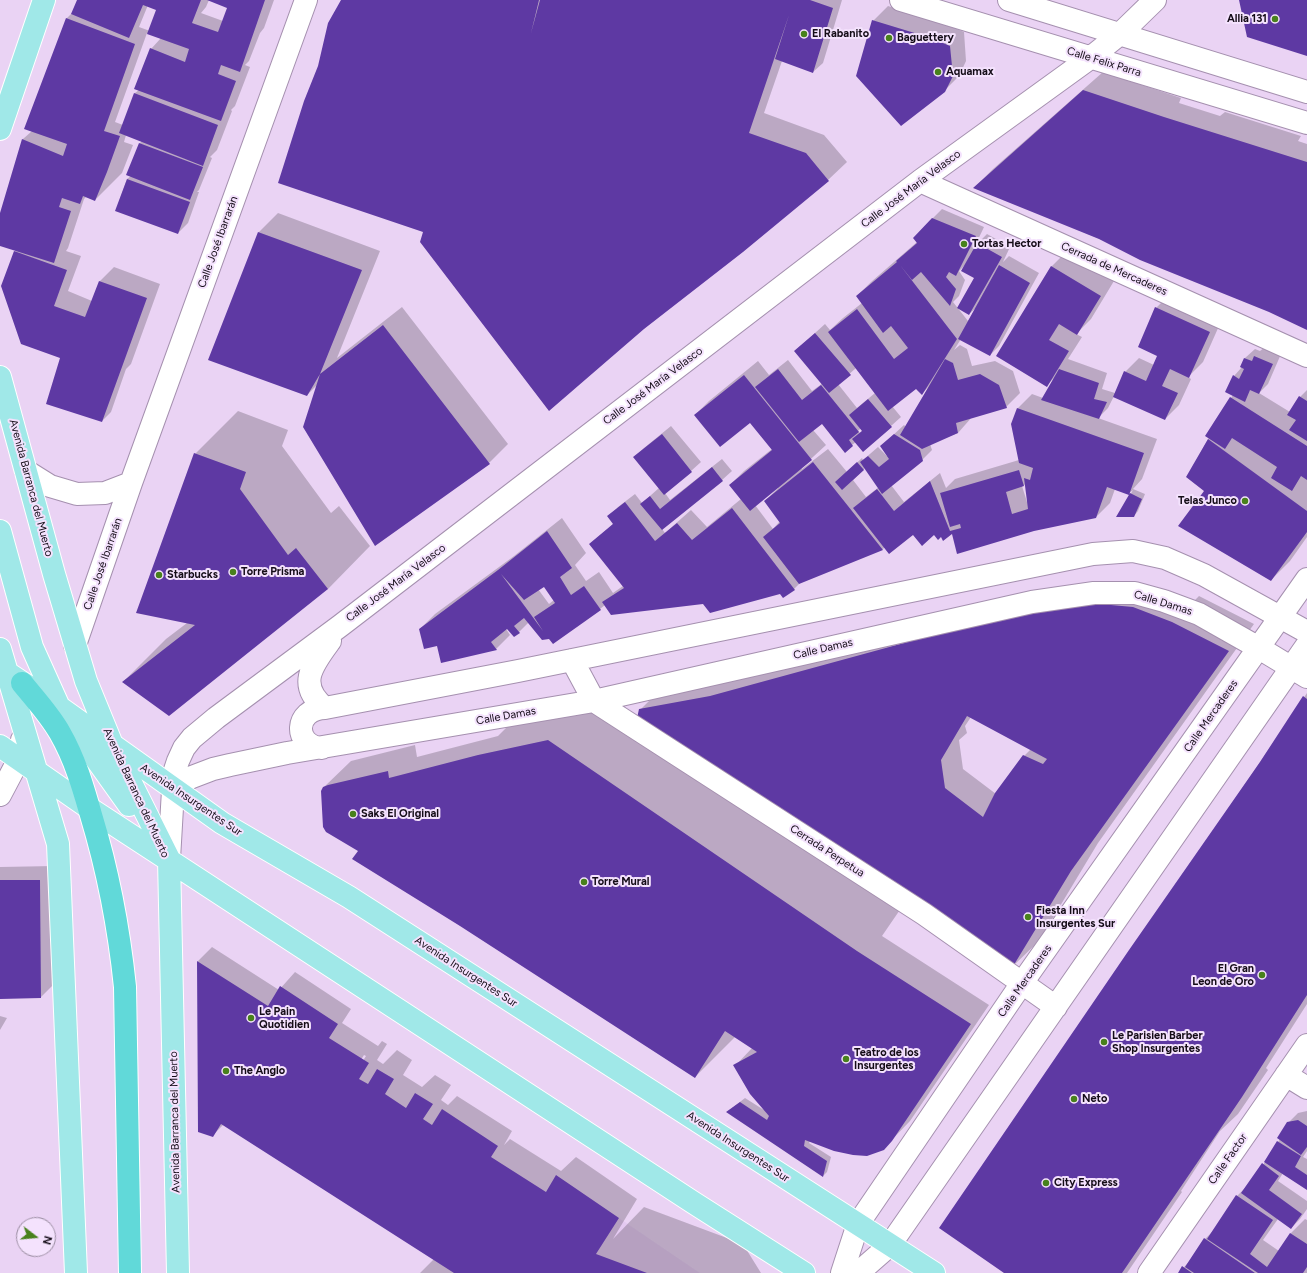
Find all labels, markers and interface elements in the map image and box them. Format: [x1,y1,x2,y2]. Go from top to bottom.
place label: Allia 131 [1227,12,1267,26]
marker: Allia 131 [1270,14,1280,24]
place label: El Rabanito [812,27,869,41]
marker: El Rabanito [799,29,809,39]
place label: Baguettery [897,31,954,45]
marker: Baguettery [884,33,894,43]
street label: Calle Felix Parra [1065,44,1143,80]
place label: Aquamax [946,65,994,79]
marker: Aquamax [933,67,943,77]
street label: Calle José María Velasco [859,147,963,231]
street label: Calle José Ibarrarán [195,194,241,290]
place label: Tortas Hector [972,237,1041,251]
marker: Tortas Hector [959,239,969,249]
street label: Cerrada de Mercaderes [1059,240,1169,298]
street label: Calle José María Velasco [601,344,705,428]
street label: Avenida Barranca del Muerto [6,418,56,558]
place label: Telas Junco [1178,494,1237,508]
marker: Telas Junco [1240,496,1250,506]
street label: Calle José Ibarrarán [81,516,125,612]
street label: Calle José María Velasco [344,541,448,625]
place label: Torre Prisma [241,565,304,579]
marker: Torre Prisma [228,567,238,577]
place label: Starbucks [167,568,218,582]
marker: Starbucks [154,570,164,580]
street label: Calle Damas [1132,588,1194,618]
street label: Calle Damas [792,636,854,662]
street label: Calle Mercaderes [1181,677,1241,755]
street label: Calle Damas [475,704,537,728]
street label: Avenida Barranca del Muerto [100,726,172,860]
street label: Avenida Insurgentes Sur [138,761,244,839]
place label: Saks El Original [361,807,439,821]
marker: Saks El Original [348,809,358,819]
street label: Cerrada Perpetua [787,822,867,880]
place label: Torre Mural [592,875,650,889]
marker: Torre Mural [579,877,589,887]
place label: Fiesta Inn Insurgentes Sur [1036,904,1115,930]
marker: Fiesta Inn Insurgentes Sur [1023,912,1033,922]
street label: Avenida Insurgentes Sur [412,934,520,1010]
street label: Calle Mercaderes [995,942,1055,1020]
place label: El Gran Leon de Oro [1192,962,1254,988]
marker: El Gran Leon de Oro [1257,970,1267,980]
place label: Le Pain Quotidien [259,1005,309,1031]
marker: Le Pain Quotidien [246,1013,256,1023]
place label: Le Parisien Barber Shop Insurgentes [1112,1029,1203,1055]
marker: Le Parisien Barber Shop Insurgentes [1099,1037,1109,1047]
place label: Teatro de los Insurgentes [854,1046,919,1072]
street label: Avenida Barranca del Muerto [167,1051,183,1193]
marker: Teatro de los Insurgentes [841,1054,851,1064]
place label: The Anglo [234,1064,285,1078]
marker: The Anglo [221,1066,231,1076]
place label: Neto [1082,1092,1107,1106]
marker: Neto [1069,1094,1079,1104]
street label: Avenida Insurgentes Sur [684,1109,792,1185]
street label: Calle Factor [1206,1131,1250,1187]
place label: City Express [1054,1176,1118,1190]
marker: City Express [1041,1178,1051,1188]
north arrow [16,1217,56,1257]
text: N [40,1234,54,1246]

